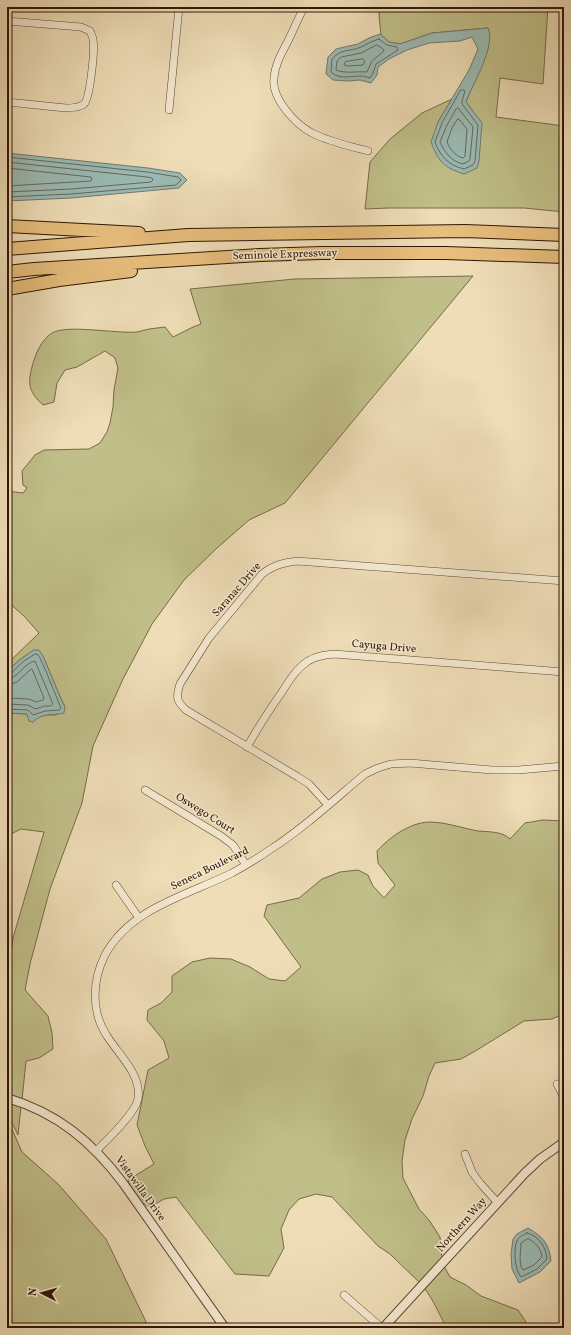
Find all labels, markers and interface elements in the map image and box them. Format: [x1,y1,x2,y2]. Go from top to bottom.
street label: Seminole Expressway [232,246,338,264]
street label: Saranac Drive [209,560,265,620]
street label: Cayuga Drive [351,637,417,657]
street label: Oswego Court [172,790,238,838]
street label: Seneca Boulevard [168,844,252,894]
street label: Vistawilla Drive [111,1153,169,1225]
street label: Northern Way [433,1194,491,1256]
north arrow [22,1273,62,1313]
text: N [26,1287,41,1297]

